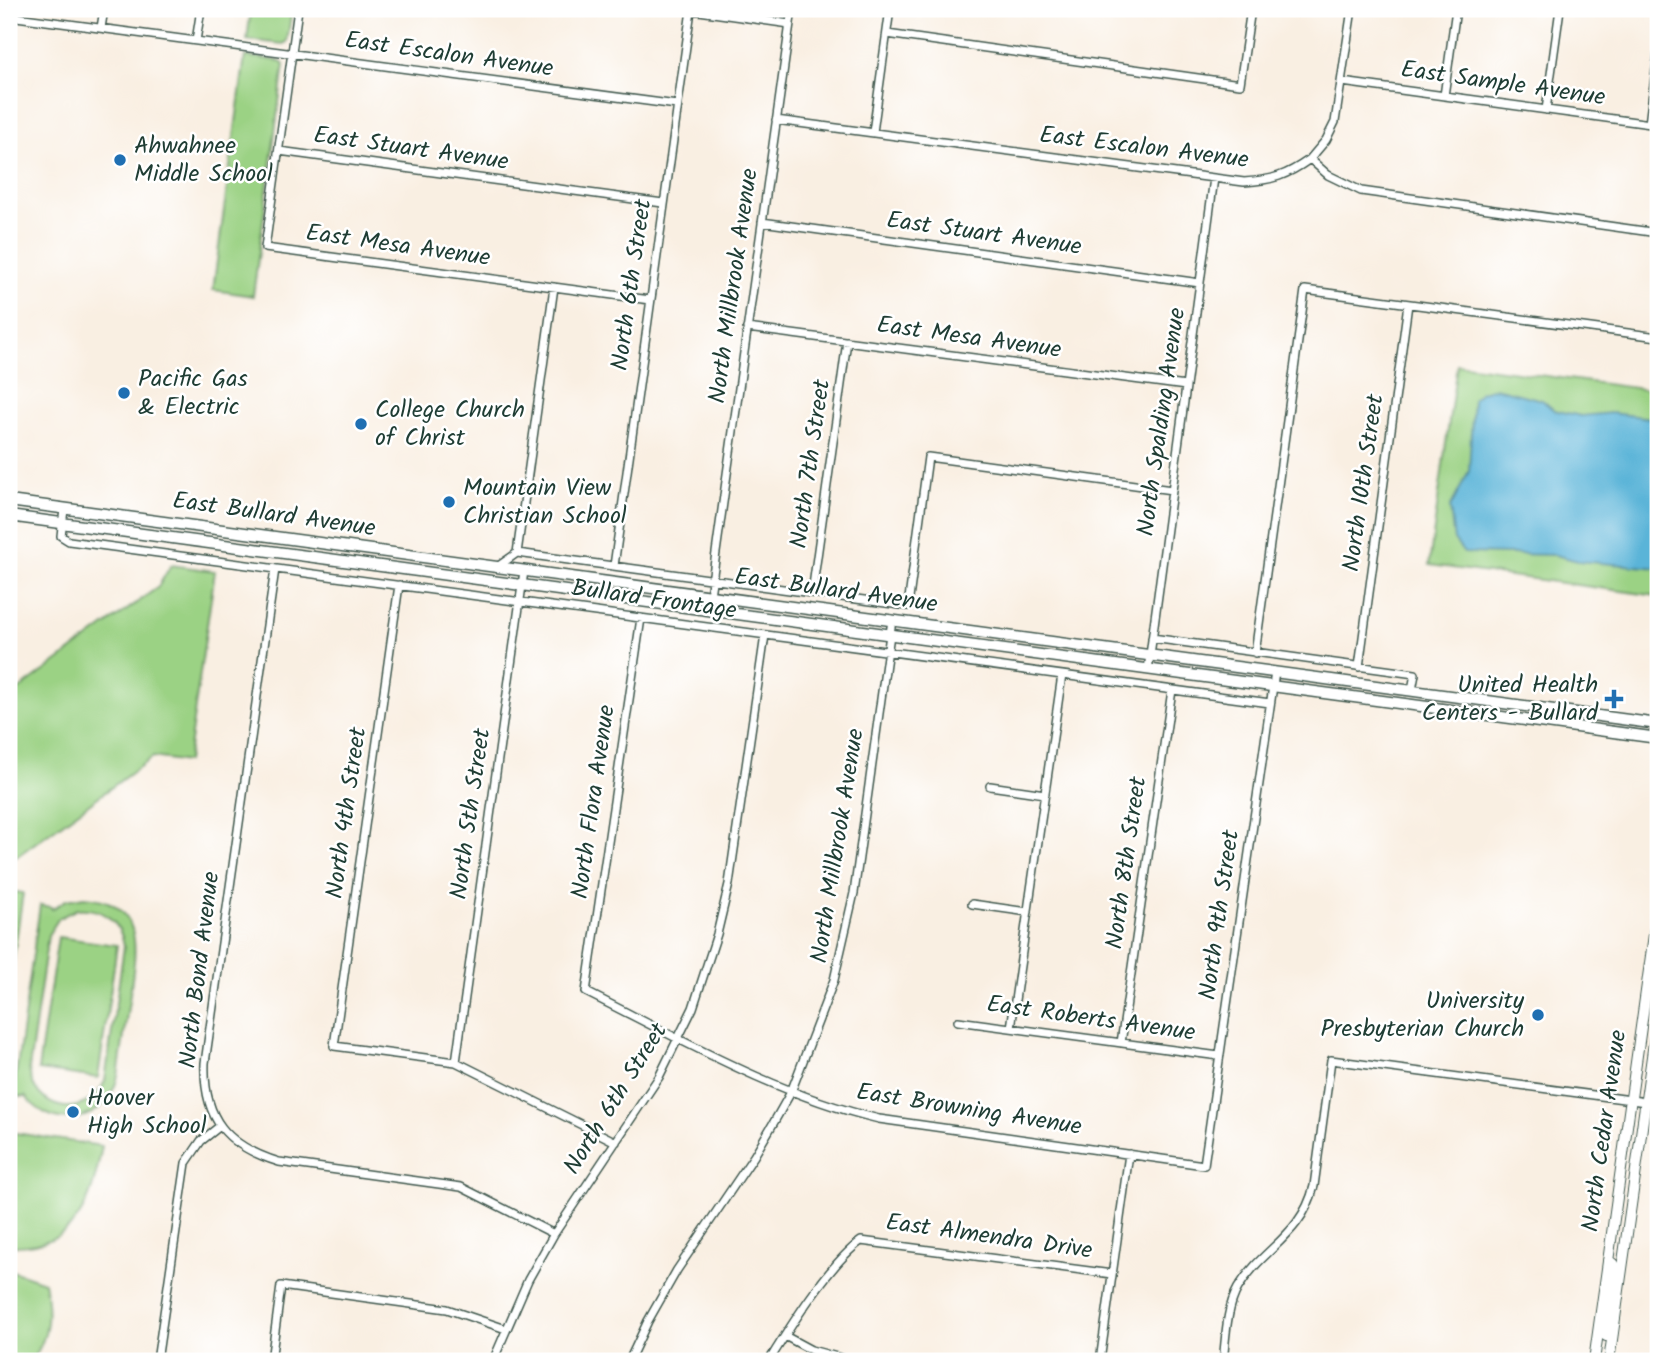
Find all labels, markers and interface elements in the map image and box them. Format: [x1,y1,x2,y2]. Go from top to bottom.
street label: East Escalon Avenue [342,21,556,89]
street label: East Sample Avenue [1398,50,1608,118]
street label: East Stuart Avenue [311,116,511,182]
street label: East Escalon Avenue [1037,116,1251,180]
place label: Ahwahnee Middle School [134,127,273,194]
marker: Ahwahnee Middle School [112,152,128,168]
street label: North Millbrook Avenue [698,166,770,406]
street label: North 6th Street [601,196,663,373]
street label: East Stuart Avenue [884,201,1084,267]
street label: East Mesa Avenue [303,214,493,278]
street label: North Spalding Avenue [1127,305,1197,539]
street label: East Mesa Avenue [874,306,1064,370]
place label: Pacific Gas & Electric [138,360,248,427]
street label: North 7th Street [780,376,842,551]
marker: Pacific Gas & Electric [116,385,132,401]
place label: College Church of Christ [375,391,525,458]
street label: North 10th Street [1332,391,1396,574]
marker: College Church of Christ [353,416,369,432]
place label: Mountain View Christian School [463,469,627,536]
street label: East Bullard Avenue [170,481,378,549]
marker: Mountain View Christian School [441,494,457,510]
street label: East Bullard Avenue [732,557,940,625]
street label: Bullard Frontage [569,569,739,631]
place label: United Health Centers - Bullard [1422,666,1599,733]
marker: United Health Centers - Bullard [1604,689,1624,709]
street label: North Flora Avenue [561,702,627,902]
street label: North 4th Street [316,724,378,901]
street label: North 5th Street [440,725,502,902]
street label: North Millbrook Avenue [800,726,876,966]
street label: North 8th Street [1096,773,1159,952]
street label: North 9th Street [1189,827,1251,1002]
street label: North Bond Avenue [169,869,231,1071]
place label: University Presbyterian Church [1320,982,1525,1049]
street label: East Roberts Avenue [984,985,1198,1053]
marker: University Presbyterian Church [1530,1007,1546,1023]
street label: North 6th Street [554,1015,679,1183]
street label: North Cedar Avenue [1572,1027,1638,1234]
street label: East Browning Avenue [854,1073,1085,1147]
place label: Hoover High School [87,1079,207,1146]
marker: Hoover High School [65,1104,81,1120]
street label: East Almendra Drive [883,1203,1095,1271]

